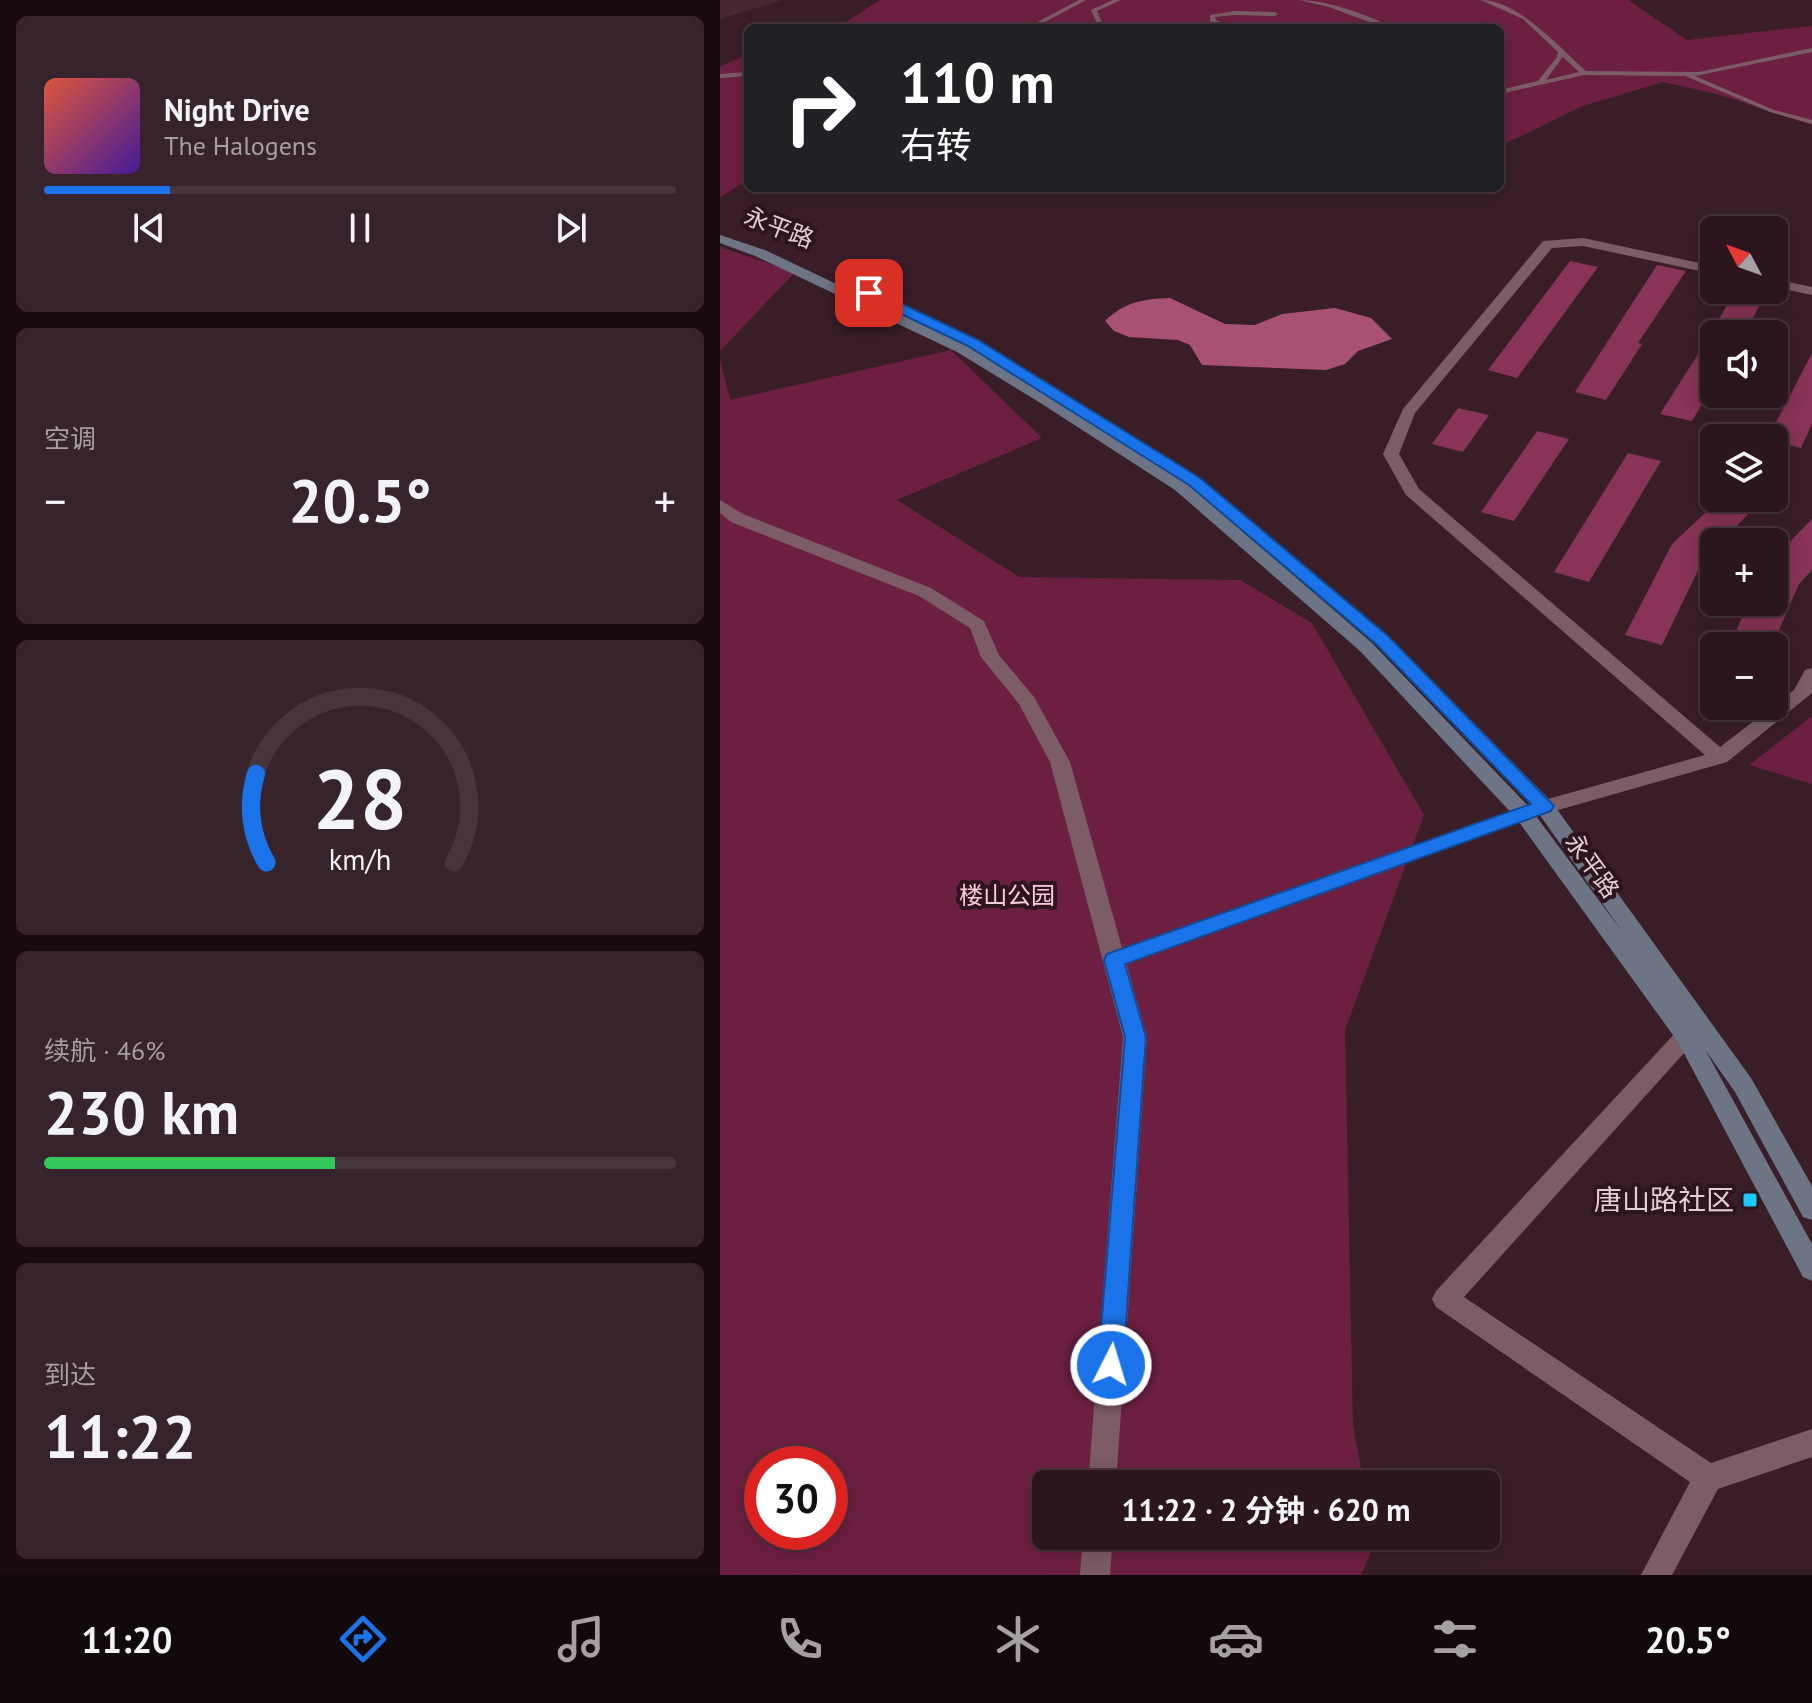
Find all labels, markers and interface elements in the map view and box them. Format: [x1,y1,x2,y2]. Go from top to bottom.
text: 110 m [900,46,1055,118]
icon: right [768,56,872,160]
text: Night Drive [164,90,310,129]
text: 右转 [900,121,972,168]
text: The Halogens [164,129,317,162]
street label: 永平路 [740,200,818,255]
icon: previous [127,206,171,250]
icon: pause [338,206,382,250]
icon: next [549,206,593,250]
north arrow [1700,216,1788,304]
map controls [1700,216,1788,720]
pin [835,259,903,327]
icon: arrive [847,271,891,315]
button: sound [1700,320,1788,408]
text: 空调 [44,422,96,455]
button: layers [1700,424,1788,512]
text: 20.5° [288,461,432,539]
text: − [44,472,66,529]
text: + [654,472,676,529]
button: + [1700,528,1788,616]
button: − [1700,632,1788,720]
text: 28 [313,744,407,852]
street label: 永平路 [1559,827,1626,904]
text: km/h [329,842,391,879]
park label: 楼山公园 [959,880,1055,911]
text: 续航 · 46% [44,1034,165,1067]
text: 230 km [44,1073,239,1151]
place label: 唐山路社区 [1594,1181,1734,1218]
marker: 唐山路社区 [1741,1191,1759,1209]
position arrow [1069,1323,1153,1407]
text: 到达 [44,1358,96,1391]
text: 11:22 [44,1397,196,1475]
speed limit sign: 30 [744,1446,848,1550]
text: 11:22 · 2 分钟 · 620 m [1121,1490,1411,1529]
icon: directions [335,1611,391,1667]
icon: music [553,1611,609,1667]
icon: phone [772,1611,828,1667]
icon: climate [990,1611,1046,1667]
icon: car [1208,1611,1264,1667]
icon: filters [1427,1611,1483,1667]
text: 11:20 [81,1616,173,1663]
text: 20.5° [1645,1616,1731,1663]

